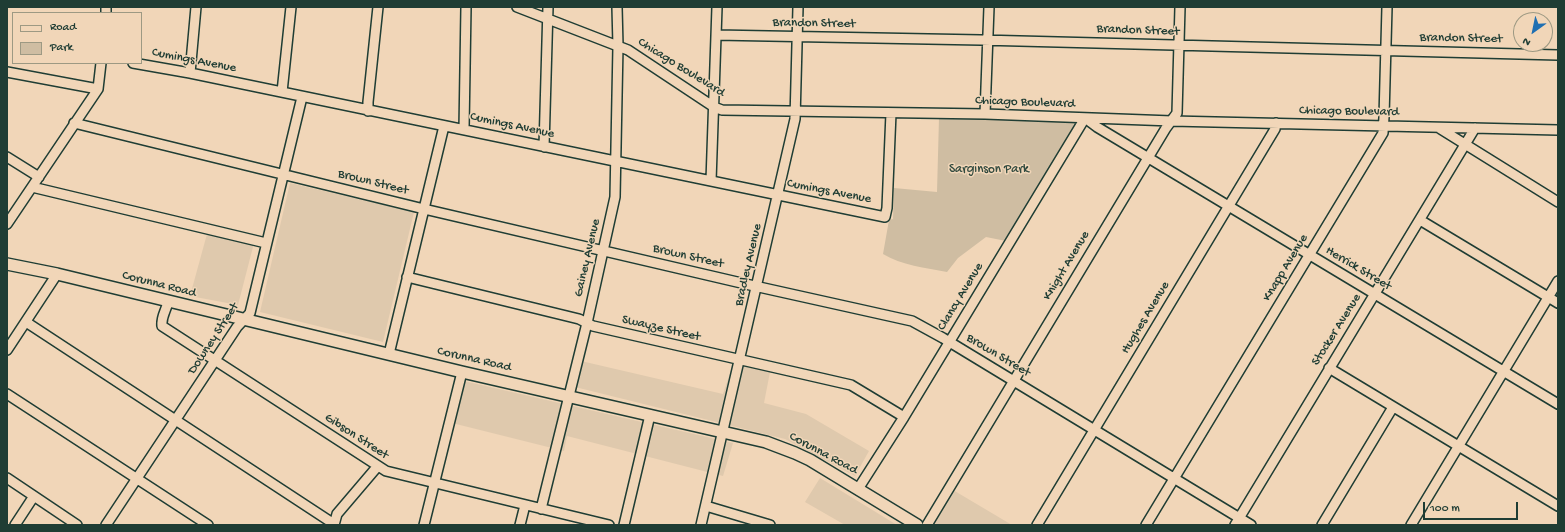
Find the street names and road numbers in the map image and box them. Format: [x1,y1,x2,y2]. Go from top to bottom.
street label: Brandon Street [772,15,856,33]
street label: Brandon Street [1096,22,1180,40]
street label: Brandon Street [1419,30,1503,48]
street label: Chicago Boulevard [634,35,728,101]
street label: Cumings Avenue [150,45,238,77]
street label: Chicago Boulevard [975,93,1075,113]
street label: Chicago Boulevard [1299,103,1399,121]
street label: Cumings Avenue [468,109,556,143]
street label: Brown Street [336,167,410,199]
street label: Cumings Avenue [785,176,873,208]
street label: Gainey Avenue [571,217,605,299]
street label: Bradley Avenue [732,222,766,308]
street label: Knight Avenue [1040,229,1094,303]
street label: Knapp Avenue [1260,232,1312,304]
street label: Brown Street [651,241,725,273]
street label: Herrick Street [1322,243,1394,295]
street label: Clancy Avenue [935,260,987,334]
street label: Corunna Road [120,268,198,302]
street label: Hughes Avenue [1118,279,1174,357]
street label: Stocker Avenue [1309,291,1365,369]
street label: Downey Street [185,300,243,378]
street label: Swayze Street [620,312,702,346]
street label: Brown Street [963,331,1033,381]
street label: Corunna Road [435,344,513,376]
street label: Gibson Street [321,410,391,464]
street label: Corunna Road [786,429,860,479]

